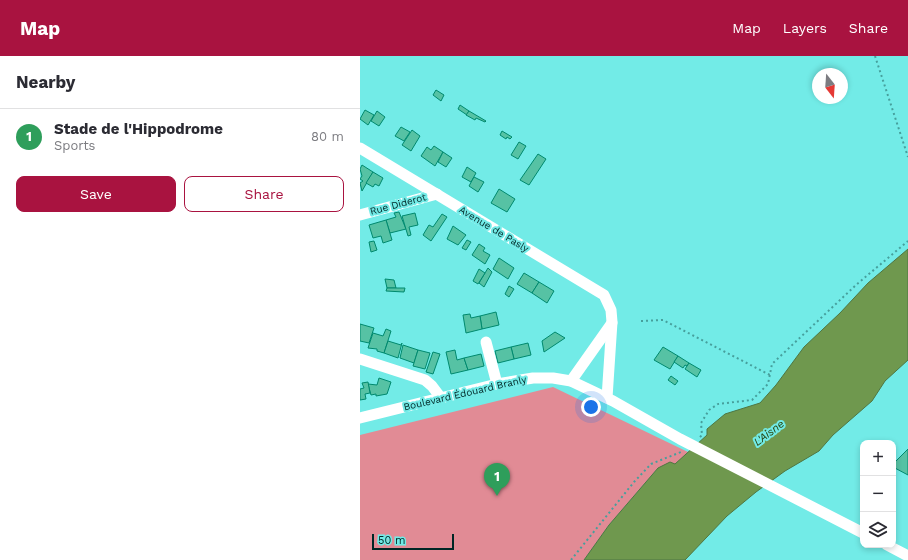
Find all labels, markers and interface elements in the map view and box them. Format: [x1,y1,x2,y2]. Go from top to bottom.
text: Map [20,17,60,40]
text: Map [732,20,761,36]
text: Layers [783,20,827,36]
text: Share [849,20,888,36]
north arrow [812,68,848,104]
text: Nearby [16,72,75,92]
text: Stade de l'Hippodrome [54,120,223,138]
text: 1 [26,129,32,144]
text: 80 m [311,129,344,144]
text: Sports [54,138,95,153]
button: Save [16,176,176,212]
button: Share [184,176,344,212]
street label: Rue Diderot [369,191,428,217]
street label: Avenue de Pasly [457,204,532,255]
street label: Boulevard Édouard Branly [402,373,528,413]
your location [581,397,601,417]
water label: L'Aisne [751,417,787,449]
map controls [860,440,896,548]
button: + [860,440,896,476]
pin: 1 [484,463,510,496]
button: − [860,476,896,512]
button: layers [860,512,896,548]
scale bar [372,532,454,551]
text: 50 m [378,534,405,547]

